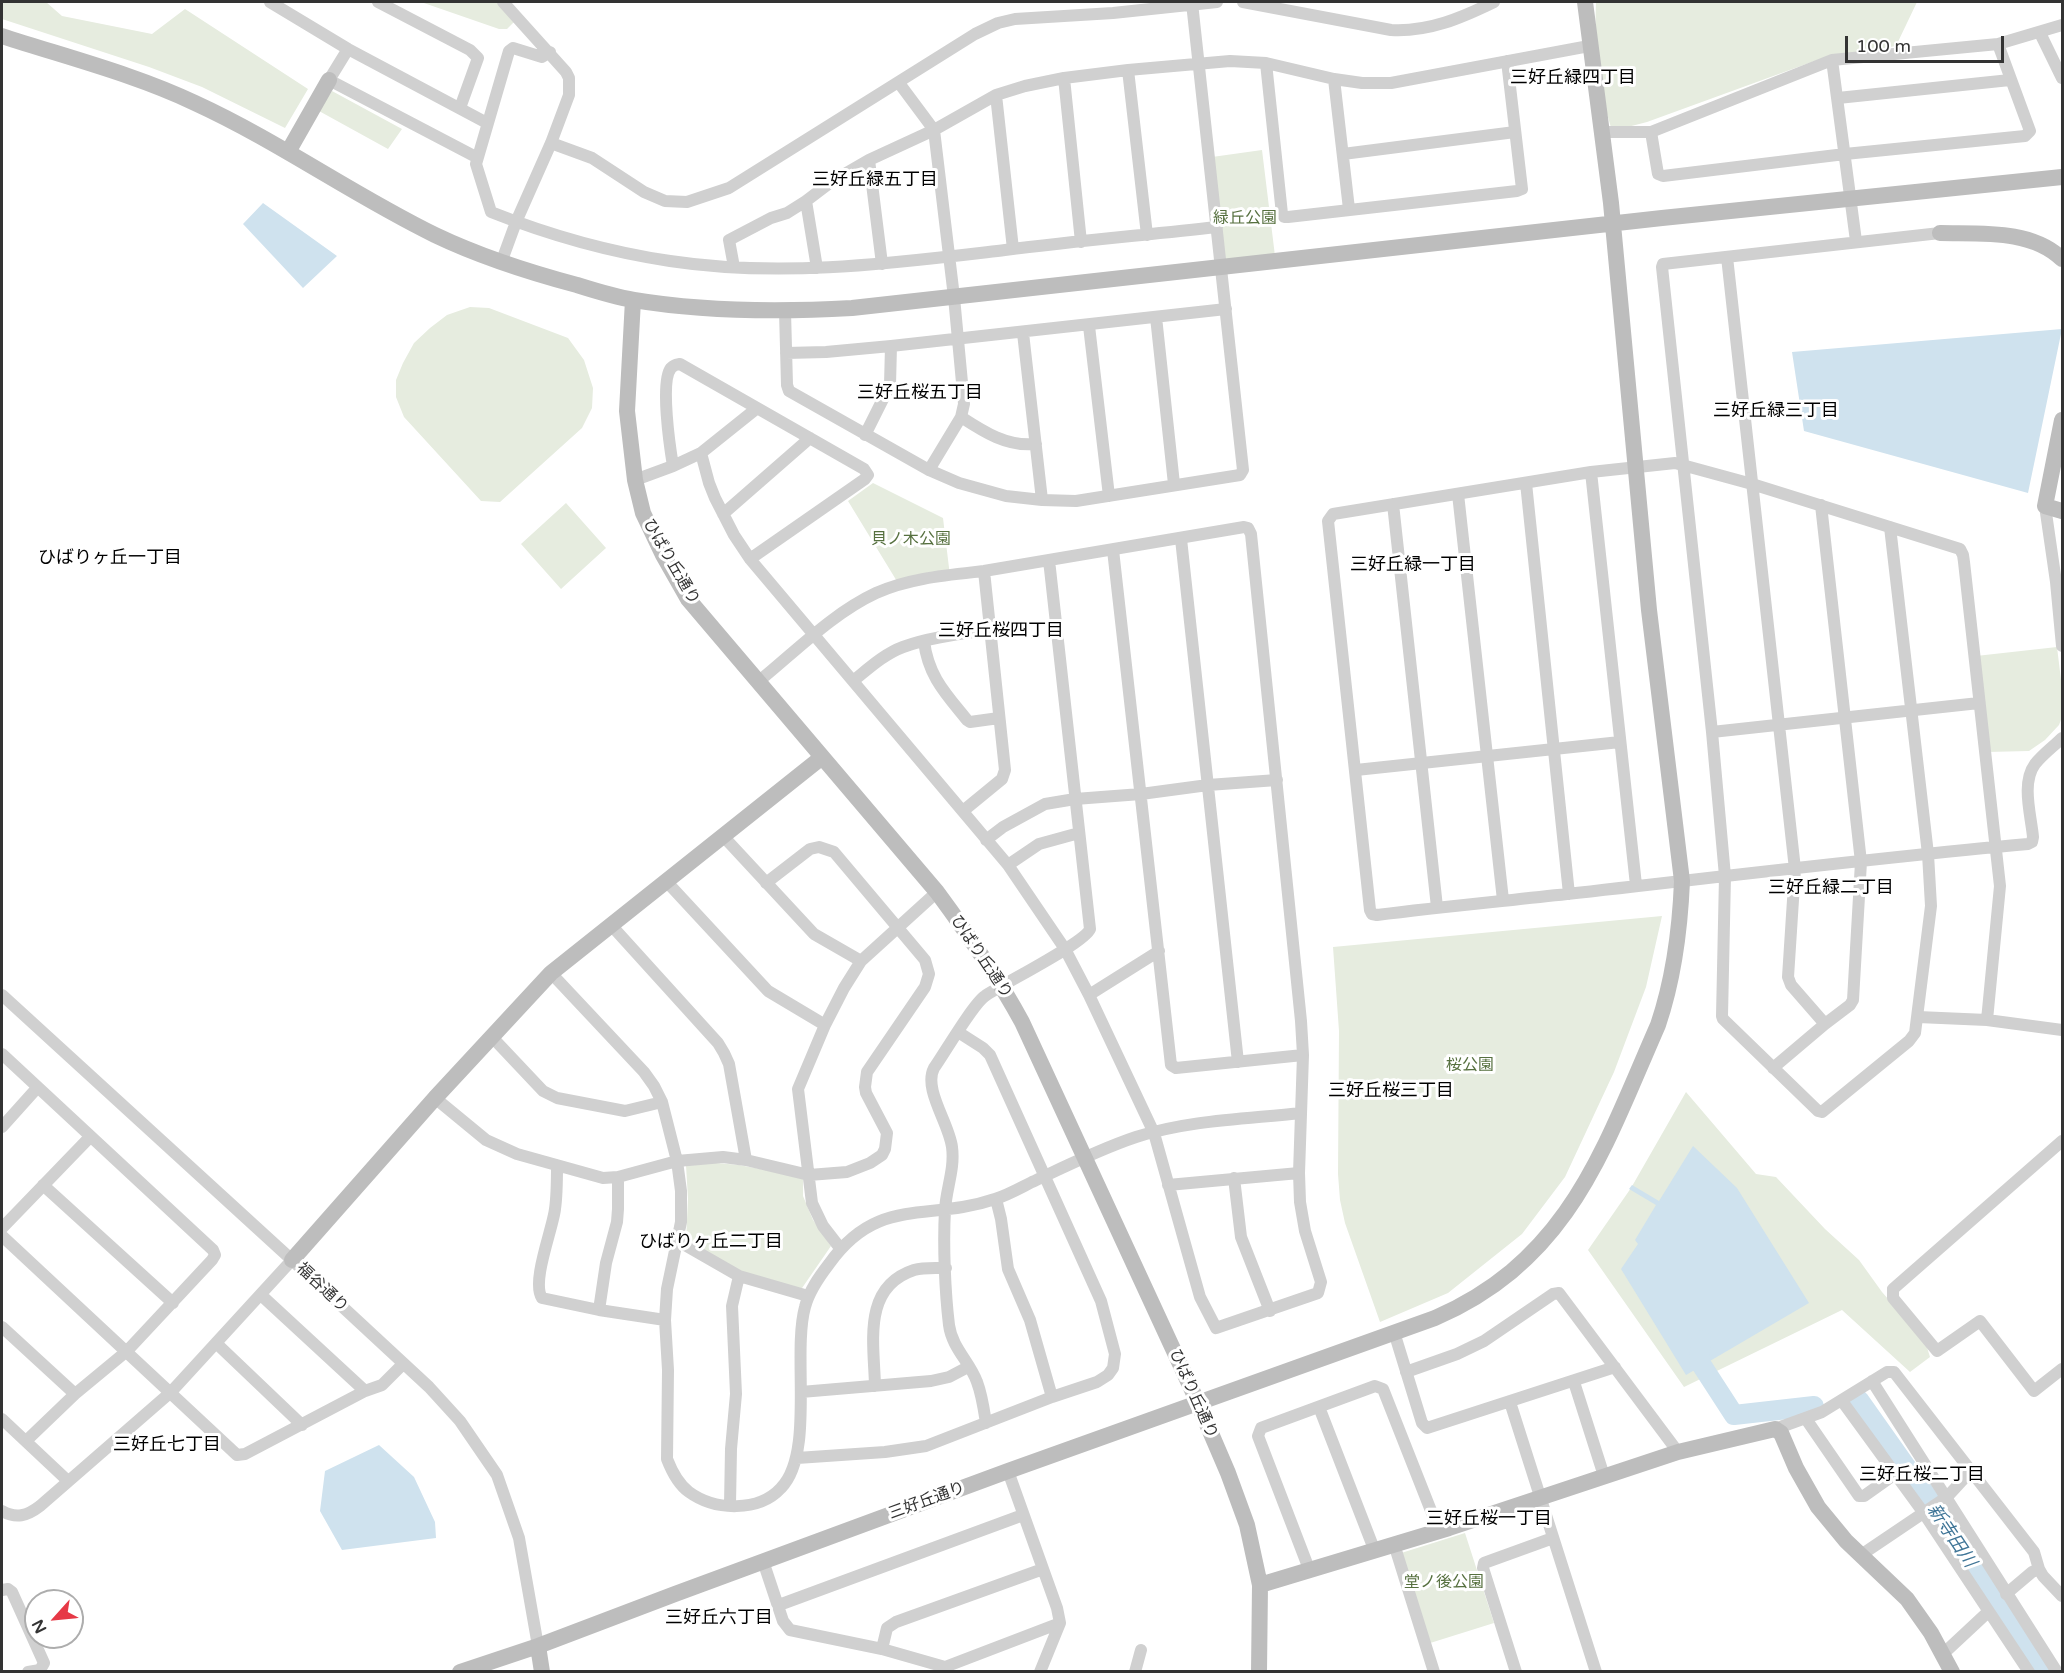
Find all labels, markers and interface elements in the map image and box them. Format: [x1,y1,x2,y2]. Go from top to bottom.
scale bar [1848,24,2007,62]
text: 100 m [1856,35,1911,57]
district label: 三好丘緑四丁目 [1510,67,1636,89]
district label: 三好丘緑五丁目 [812,169,938,191]
park label: 緑丘公園 [1213,209,1277,229]
district label: 三好丘桜五丁目 [857,382,983,404]
district label: 三好丘緑三丁目 [1713,400,1839,422]
street label: ひばり丘通り [639,516,703,608]
park label: 貝ノ木公園 [871,530,951,550]
district label: ひばりヶ丘一丁目 [38,547,182,569]
district label: 三好丘緑一丁目 [1350,554,1476,576]
district label: 三好丘桜四丁目 [938,620,1064,642]
district label: 三好丘緑二丁目 [1768,877,1894,899]
street label: ひばり丘通り [946,912,1016,1002]
park label: 桜公園 [1446,1056,1494,1076]
district label: 三好丘桜三丁目 [1328,1080,1454,1102]
district label: ひばりヶ丘二丁目 [639,1231,783,1253]
street label: 福谷通り [292,1259,352,1317]
street label: ひばり丘通り [1165,1346,1221,1442]
district label: 三好丘七丁目 [113,1434,221,1456]
district label: 三好丘桜二丁目 [1859,1464,1985,1486]
street label: 三好丘通り [886,1478,968,1524]
water label: 新寺田川 [1922,1500,1980,1572]
district label: 三好丘桜一丁目 [1426,1508,1552,1530]
park label: 堂ノ後公園 [1404,1573,1484,1593]
north arrow [24,1589,84,1649]
district label: 三好丘六丁目 [665,1607,773,1629]
text: N [28,1616,52,1637]

